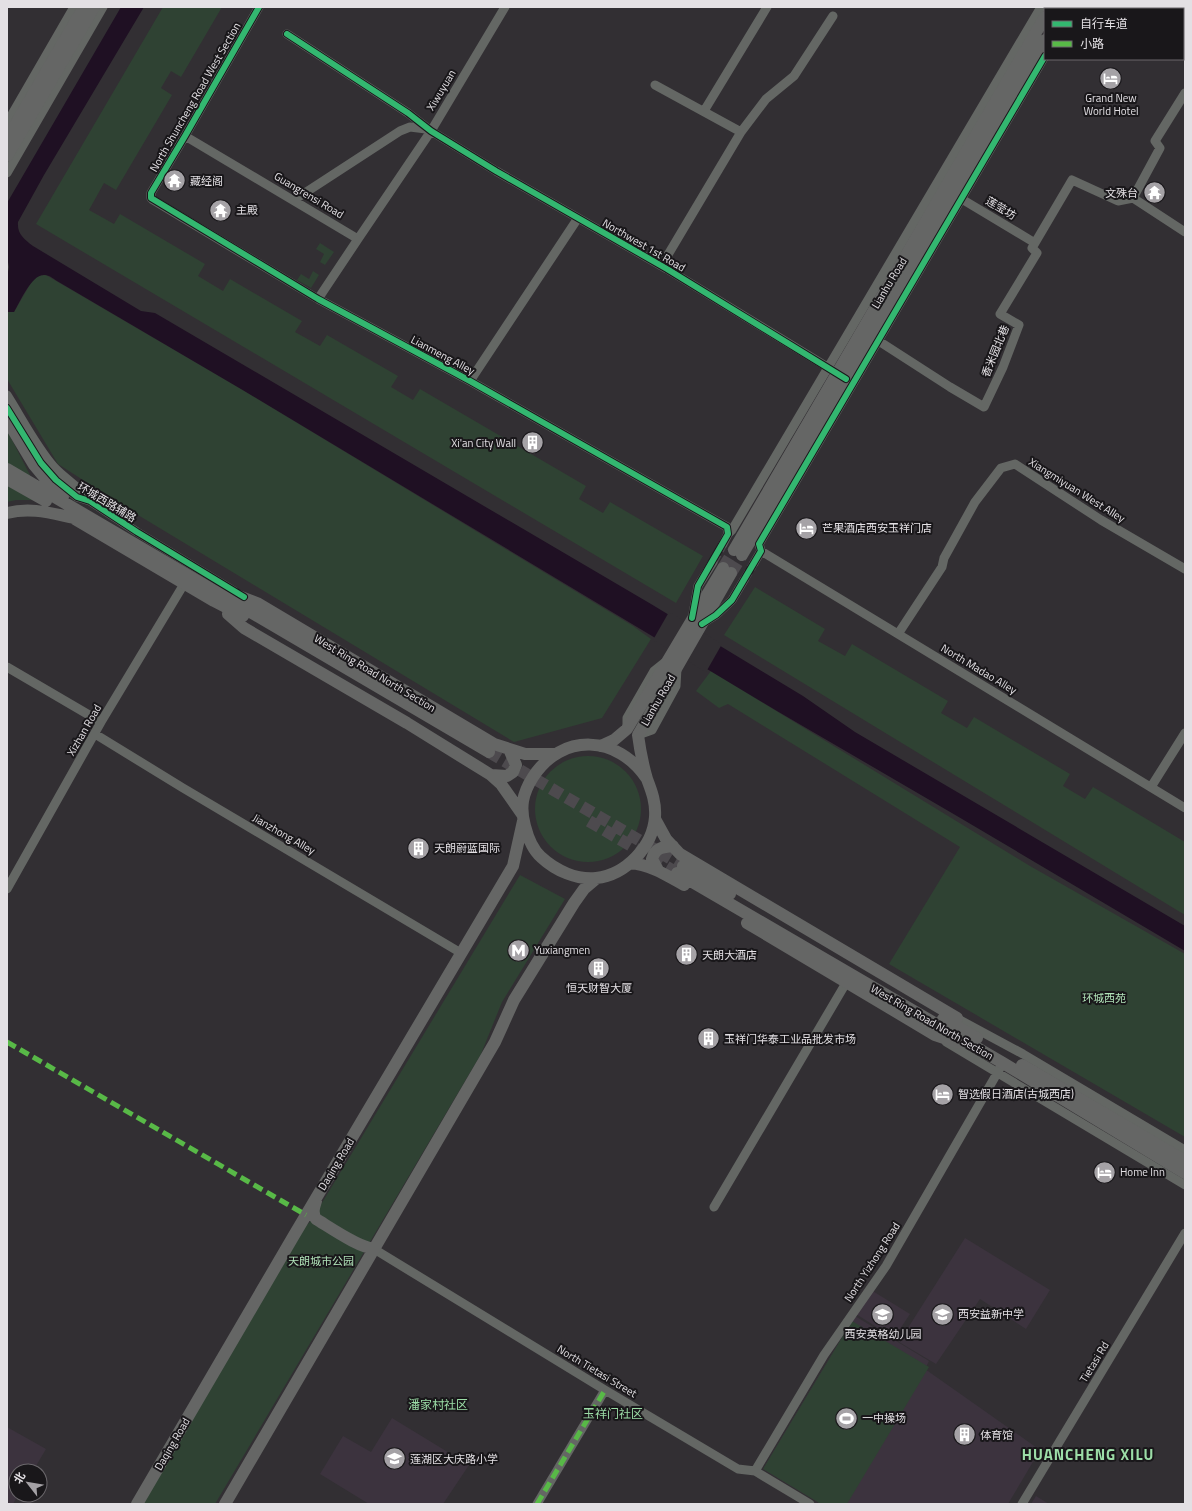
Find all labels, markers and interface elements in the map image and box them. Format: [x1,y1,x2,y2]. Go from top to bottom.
legend [1044,8,1184,60]
text: 自行车道 [1080,14,1128,33]
street label: North Shuncheng Road West Section [146,19,244,175]
text: 小路 [1080,34,1104,53]
hotel icon: Grand New World Hotel [1098,65,1124,91]
street label: Xiwuyuan [422,66,460,114]
place label: Grand New World Hotel [1083,90,1139,119]
temple icon: 藏经阁 [162,168,188,194]
street label: Guangrensi Road [271,168,347,222]
place label: 藏经阁 [190,173,223,189]
temple icon: 文殊台 [1141,180,1167,206]
place label: 文殊台 [1105,185,1138,201]
street label: 莲莹坊 [983,193,1019,223]
temple icon: 主殿 [208,197,234,223]
place label: 主殿 [236,202,258,218]
street label: Northwest 1st Road [600,215,689,275]
street label: Lianhu Road [867,254,911,312]
street label: 香米园北巷 [977,323,1013,379]
street label: Lianmeng Alley [408,331,478,379]
building icon: Xi'an City Wall [519,430,545,456]
place label: Xi'an City Wall [451,435,516,451]
street label: Xiangmiyuan West Alley [1026,454,1129,527]
street label: 环城西路辅路 [75,478,139,526]
hotel icon: 芒果酒店西安玉祥门店 [794,515,820,541]
place label: 芒果酒店西安玉祥门店 [822,520,932,536]
street label: West Ring Road North Section [311,630,439,716]
street label: North Madao Alley [938,640,1021,698]
street label: Lianhu Road [637,671,679,729]
street label: Xizhan Road [63,701,105,759]
street label: Jianzhong Alley [250,810,319,859]
building icon: 天朗蔚蓝国际 [406,835,432,861]
place label: 天朗蔚蓝国际 [434,840,500,856]
metro station icon: Yuxiangmen [506,937,532,963]
place label: Yuxiangmen [534,942,590,958]
building icon: 天朗大酒店 [673,942,699,968]
place label: 天朗大酒店 [702,947,757,963]
building icon: 恒天财智大厦 [586,955,612,981]
place label: 恒天财智大厦 [566,980,632,996]
street label: West Ring Road North Section [868,980,996,1064]
park label: 环城西苑 [1082,990,1126,1006]
building icon: 玉祥门华泰工业品批发市场 [696,1026,722,1052]
place label: 玉祥门华泰工业品批发市场 [724,1031,856,1047]
hotel icon: 智选假日酒店(古城西店) [929,1081,955,1107]
place label: 智选假日酒店(古城西店) [958,1086,1074,1102]
street label: Daqing Road [314,1135,358,1193]
hotel icon: Home Inn [1091,1159,1117,1185]
place label: Home Inn [1120,1164,1165,1180]
street label: North Yizhong Road [840,1219,904,1305]
park label: 天朗城市公园 [288,1253,354,1269]
school or university icon: 西安英格幼儿园 [870,1301,896,1327]
school or university icon: 西安益新中学 [930,1301,956,1327]
place label: 西安益新中学 [958,1306,1024,1322]
place label: 西安英格幼儿园 [845,1326,922,1342]
street label: Tietasi Rd [1075,1338,1113,1386]
street label: North Tietasi Street [554,1341,640,1401]
district label: 潘家村社区 [408,1395,468,1414]
district label: 玉祥门社区 [583,1404,643,1423]
sports icon: 一中操场 [833,1405,859,1431]
place label: 一中操场 [862,1410,906,1426]
street label: Daqing Road [150,1414,194,1473]
building icon: 体育馆 [951,1422,977,1448]
place label: 体育馆 [980,1427,1013,1443]
district label: HUANCHENG XILU [1022,1443,1154,1466]
school or university icon: 莲湖区大庆路小学 [381,1446,407,1472]
place label: 莲湖区大庆路小学 [410,1451,498,1467]
north arrow [8,1463,48,1503]
text: 北 [10,1469,29,1487]

